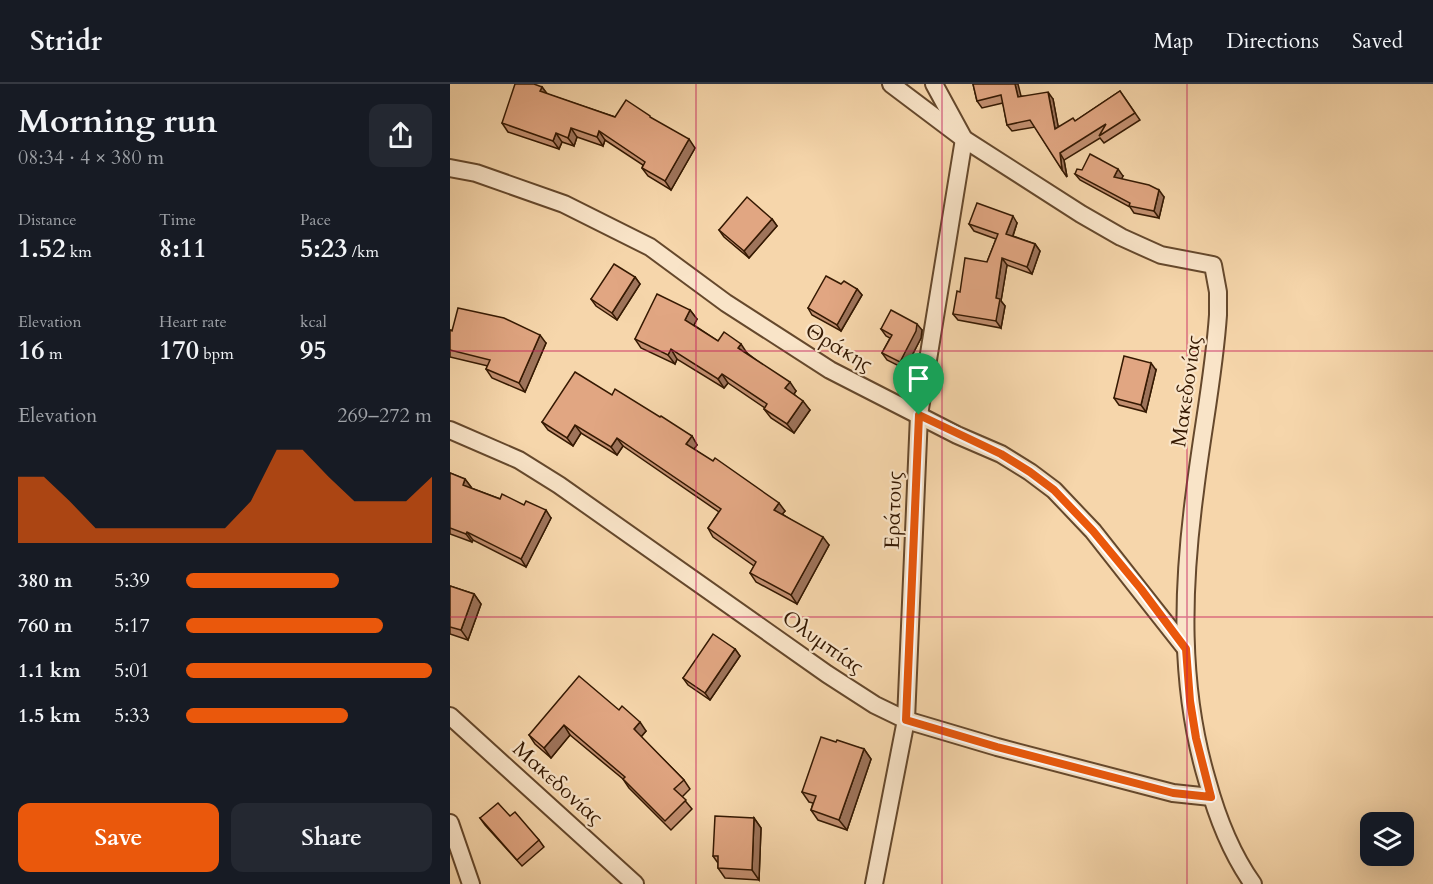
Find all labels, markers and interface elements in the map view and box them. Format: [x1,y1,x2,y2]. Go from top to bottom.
text: Stridr [30,22,102,60]
text: Map [1153,27,1193,56]
text: Directions [1226,27,1319,56]
text: Saved [1352,27,1403,56]
text: Morning run [18,99,218,144]
button: share [369,104,432,167]
text: 08:34 · 4 × 380 m [18,144,164,171]
text: Distance [18,209,76,231]
text: Time [159,209,196,231]
text: Pace [300,209,331,231]
text: 1.52 [18,231,66,266]
text: 8:11 [159,231,207,266]
text: 5:23 [300,231,348,266]
text: km [66,241,92,263]
text: /km [348,241,379,263]
text: Elevation [18,311,82,333]
text: Heart rate [159,311,227,333]
text: kcal [300,311,327,333]
street label: Θράκης [800,316,878,379]
text: 16 [18,333,45,368]
text: 170 [159,333,199,368]
text: 95 [300,333,327,368]
street label: Μακεδονίας [1164,333,1209,449]
text: m [45,343,62,365]
text: bpm [199,343,234,365]
pin [893,353,944,415]
icon: arrive [902,362,935,395]
text: Elevation [18,402,97,429]
text: 269–272 m [337,402,432,429]
street label: Εράτους [878,470,909,550]
text: 380 m [18,567,73,594]
text: 5:39 [114,567,150,594]
street label: Ολυμπίας [776,604,869,681]
text: 760 m [18,612,73,639]
text: 5:17 [114,612,150,639]
text: 1.1 km [18,657,81,684]
text: 5:01 [114,657,150,684]
text: 1.5 km [18,702,81,729]
text: 5:33 [114,702,150,729]
street label: Μακεδονίας [506,735,609,832]
button: Save [18,803,219,872]
button: Share [231,803,432,872]
map controls [1360,812,1414,866]
button: layers [1360,812,1414,866]

